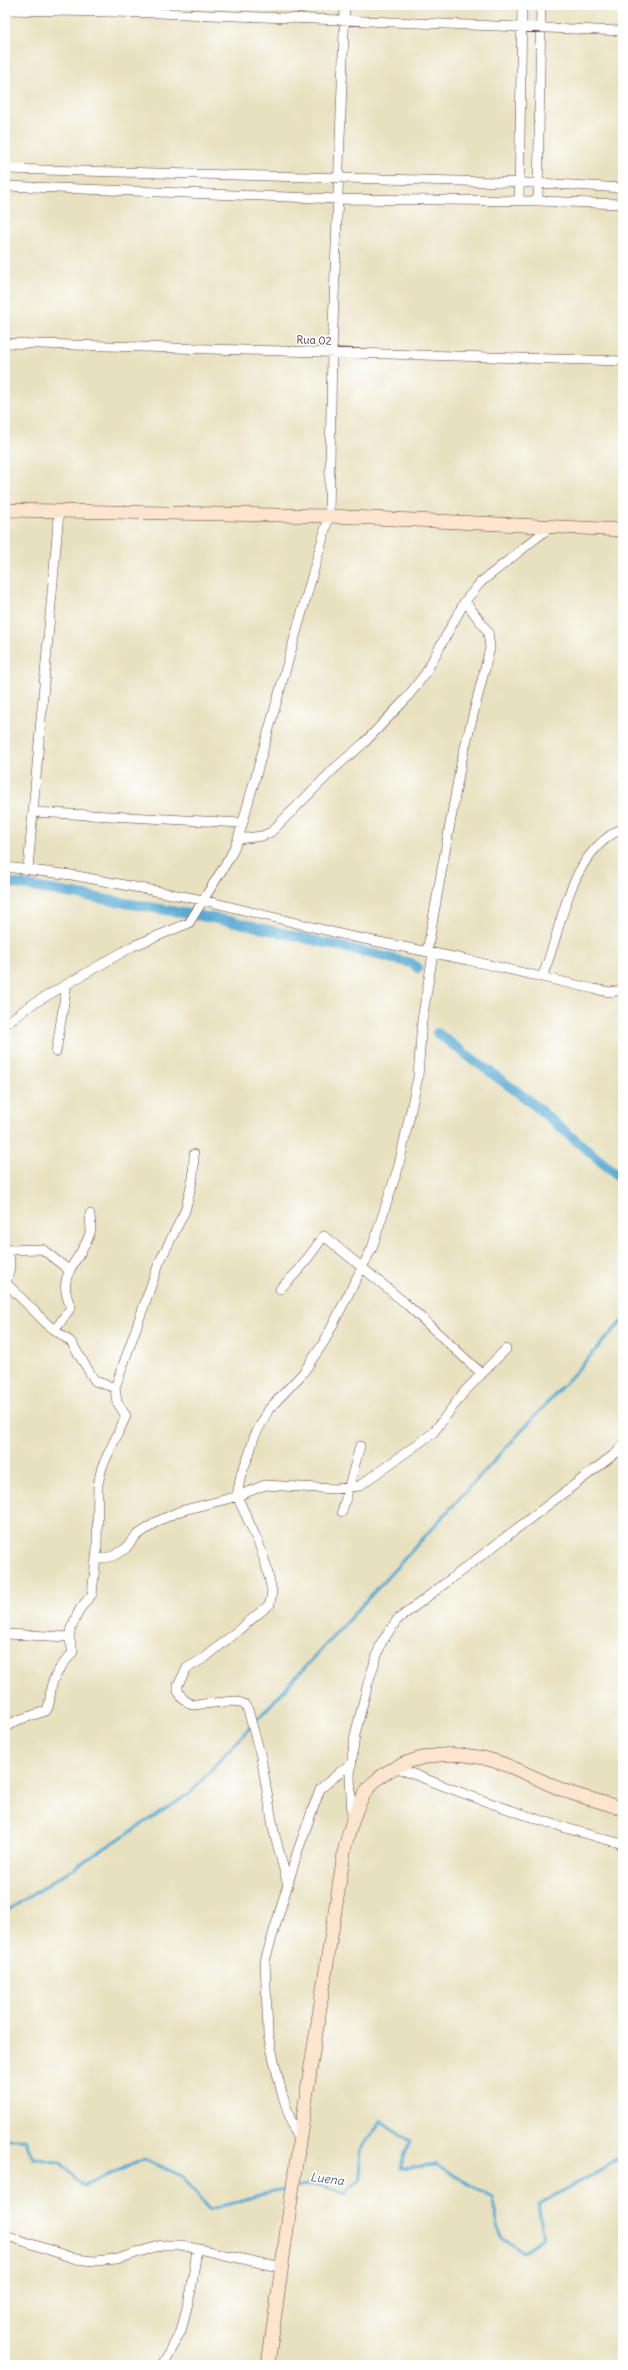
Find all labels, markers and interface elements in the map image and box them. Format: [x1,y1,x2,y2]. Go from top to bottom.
street label: Rua 02 [296,332,332,348]
water label: Luena [309,2169,346,2188]

